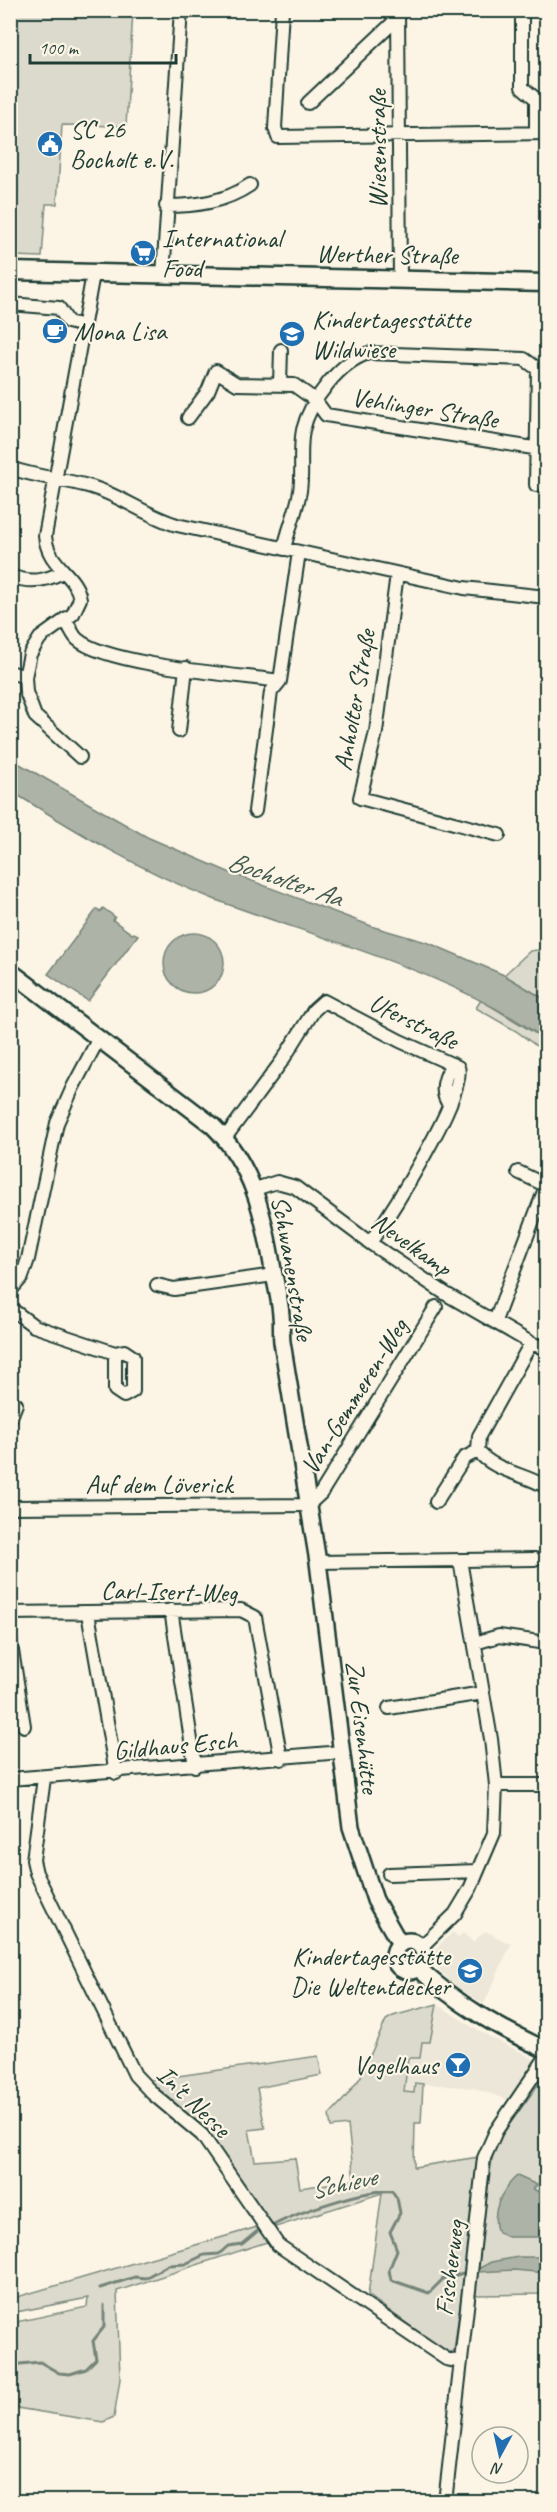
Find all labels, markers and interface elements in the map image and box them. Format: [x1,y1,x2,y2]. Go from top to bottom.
scale bar [30,27,176,65]
text: 100 m [39,37,80,59]
street label: Wiesenstraße [361,87,394,208]
place label: SC 26 Bocholt e.V. [70,113,175,176]
public building icon: SC 26 Bocholt e.V. [35,129,65,159]
place label: International Food [162,222,286,285]
street label: Werther Straße [316,237,460,272]
supermarket icon: International Food [128,238,158,268]
place label: Kindertagesstätte Wildwiese [312,303,473,366]
place label: Mona Lisa [74,315,168,348]
cafe icon: Mona Lisa [40,316,70,346]
school or university icon: Kindertagesstätte Wildwiese [277,319,307,349]
street label: Vehlinger Straße [350,381,503,437]
street label: Anholter Straße [326,624,384,773]
water label: Bocholter Aa [223,844,349,915]
street label: Uferstraße [364,986,466,1058]
street label: Schwanenstraße [264,1193,322,1345]
street label: Nevelkamp [365,1205,460,1285]
street label: Van-Gemmeren-Weg [293,1311,416,1480]
street label: Auf dem Löverick [86,1468,235,1501]
street label: Carl-Isert-Weg [100,1574,239,1609]
street label: Zur Eisenhütte [338,1659,387,1798]
street label: Gildhaus Esch [112,1723,240,1767]
place label: Kindertagesstätte Die Weltentdecker [290,1940,453,2003]
school or university icon: Kindertagesstätte Die Weltentdecker [455,1956,485,1986]
place label: Vogelhaus [354,2049,440,2082]
bar icon: Vogelhaus [443,2050,473,2080]
street label: In't Nesse [150,2058,239,2146]
water label: Schieve [307,2159,383,2206]
street label: Fischerweg [427,2217,472,2318]
north arrow [470,2425,530,2485]
text: N [489,2458,504,2479]

